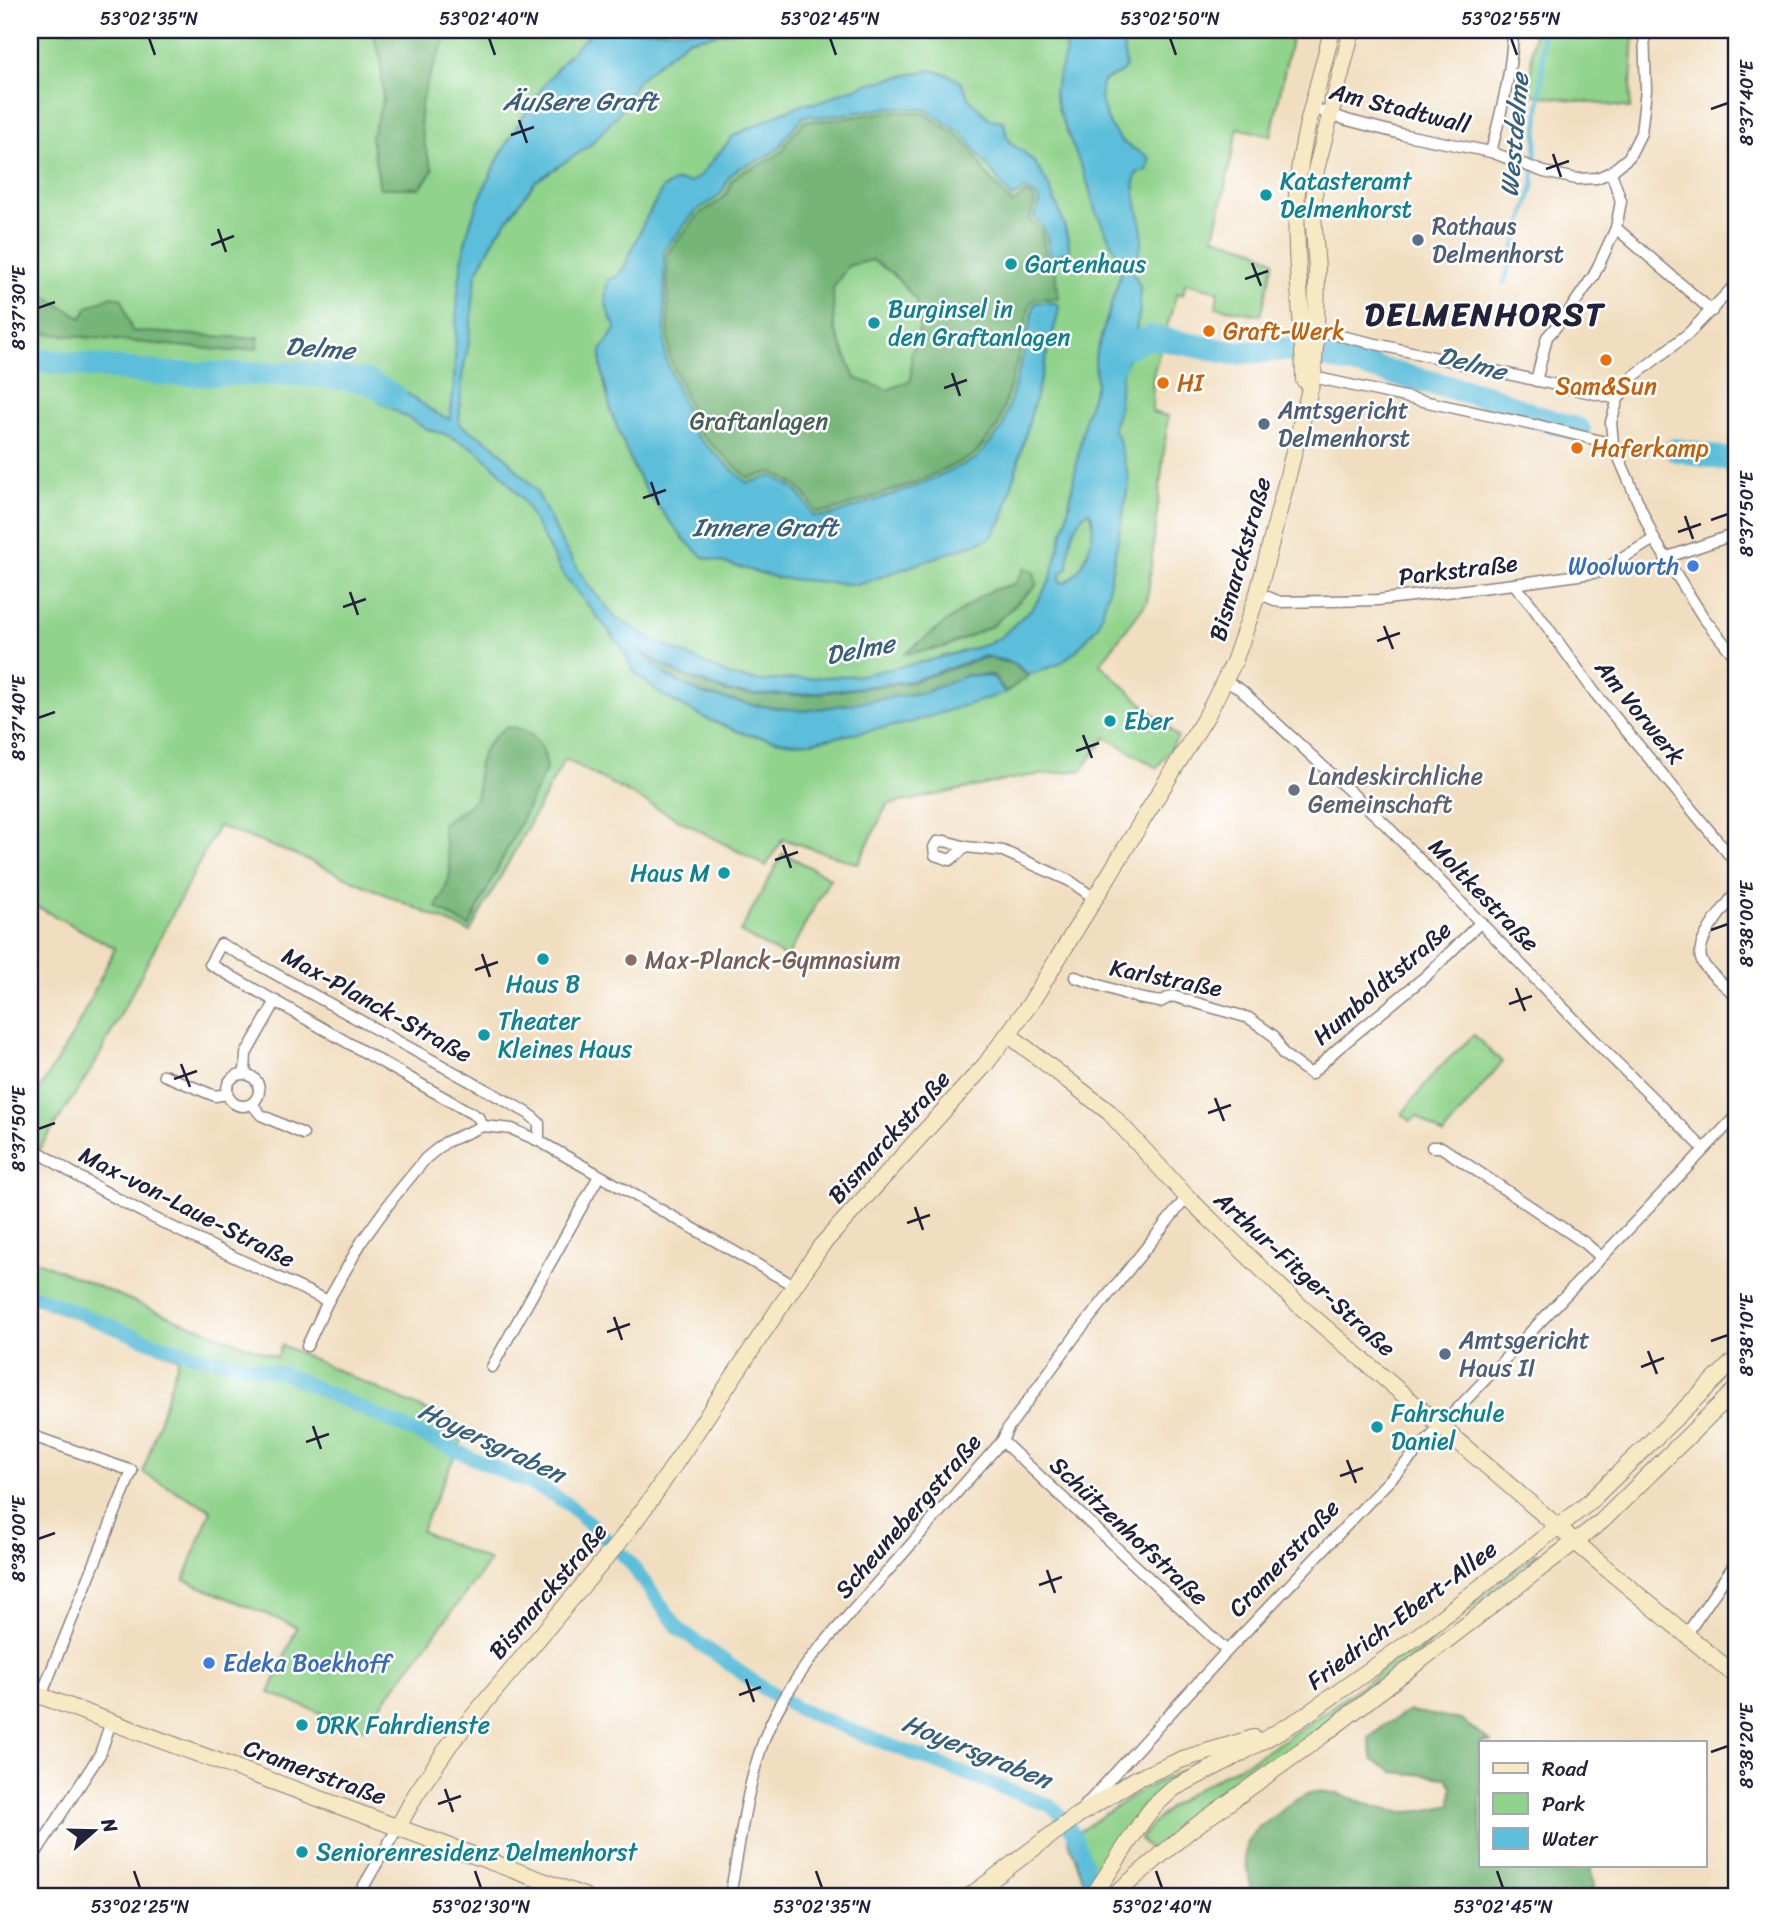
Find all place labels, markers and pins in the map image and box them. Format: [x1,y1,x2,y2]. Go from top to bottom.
place label: Katasteramt Delmenhorst [1280,160,1413,230]
marker: Katasteramt Delmenhorst [1258,187,1274,203]
place label: Rathaus Delmenhorst [1432,205,1564,275]
marker: Rathaus Delmenhorst [1410,232,1426,248]
place label: Gartenhaus [1025,243,1146,285]
marker: Gartenhaus [1003,256,1019,272]
place label: Burginsel in den Graftanlagen [888,288,1071,358]
place label: Graft-Werk [1223,310,1345,352]
marker: Burginsel in den Graftanlagen [866,315,882,331]
marker: Graft-Werk [1201,323,1217,339]
marker: Sam&Sun [1598,352,1614,368]
place label: HI [1177,362,1205,404]
place label: Sam&Sun [1555,365,1657,407]
marker: HI [1155,375,1171,391]
place label: Amtsgericht Delmenhorst [1277,389,1410,459]
marker: Amtsgericht Delmenhorst [1256,416,1272,432]
place label: Haferkamp [1591,427,1709,469]
marker: Haferkamp [1569,440,1585,456]
place label: Woolworth [1568,545,1679,587]
marker: Woolworth [1685,558,1701,574]
place label: Eber [1124,700,1175,742]
marker: Eber [1102,713,1118,729]
place label: Landeskirchliche Gemeinschaft [1308,755,1483,825]
marker: Landeskirchliche Gemeinschaft [1286,782,1302,798]
place label: Haus M [630,852,710,894]
marker: Haus M [716,865,732,881]
place label: Max-Planck-Gymnasium [645,939,900,981]
marker: Haus B [535,951,551,967]
marker: Max-Planck-Gymnasium [623,952,639,968]
place label: Haus B [506,963,580,1005]
place label: Theater Kleines Haus [498,1000,633,1070]
marker: Theater Kleines Haus [476,1027,492,1043]
place label: Amtsgericht Haus II [1458,1319,1589,1389]
marker: Amtsgericht Haus II [1437,1346,1453,1362]
place label: Fahrschule Daniel [1391,1392,1505,1462]
marker: Fahrschule Daniel [1369,1419,1385,1435]
place label: Edeka Boekhoff [223,1642,394,1684]
marker: Edeka Boekhoff [201,1655,217,1671]
place label: DRK Fahrdienste [316,1704,490,1746]
marker: DRK Fahrdienste [294,1717,310,1733]
place label: Seniorenresidenz Delmenhorst [316,1831,639,1873]
marker: Seniorenresidenz Delmenhorst [294,1844,310,1860]

